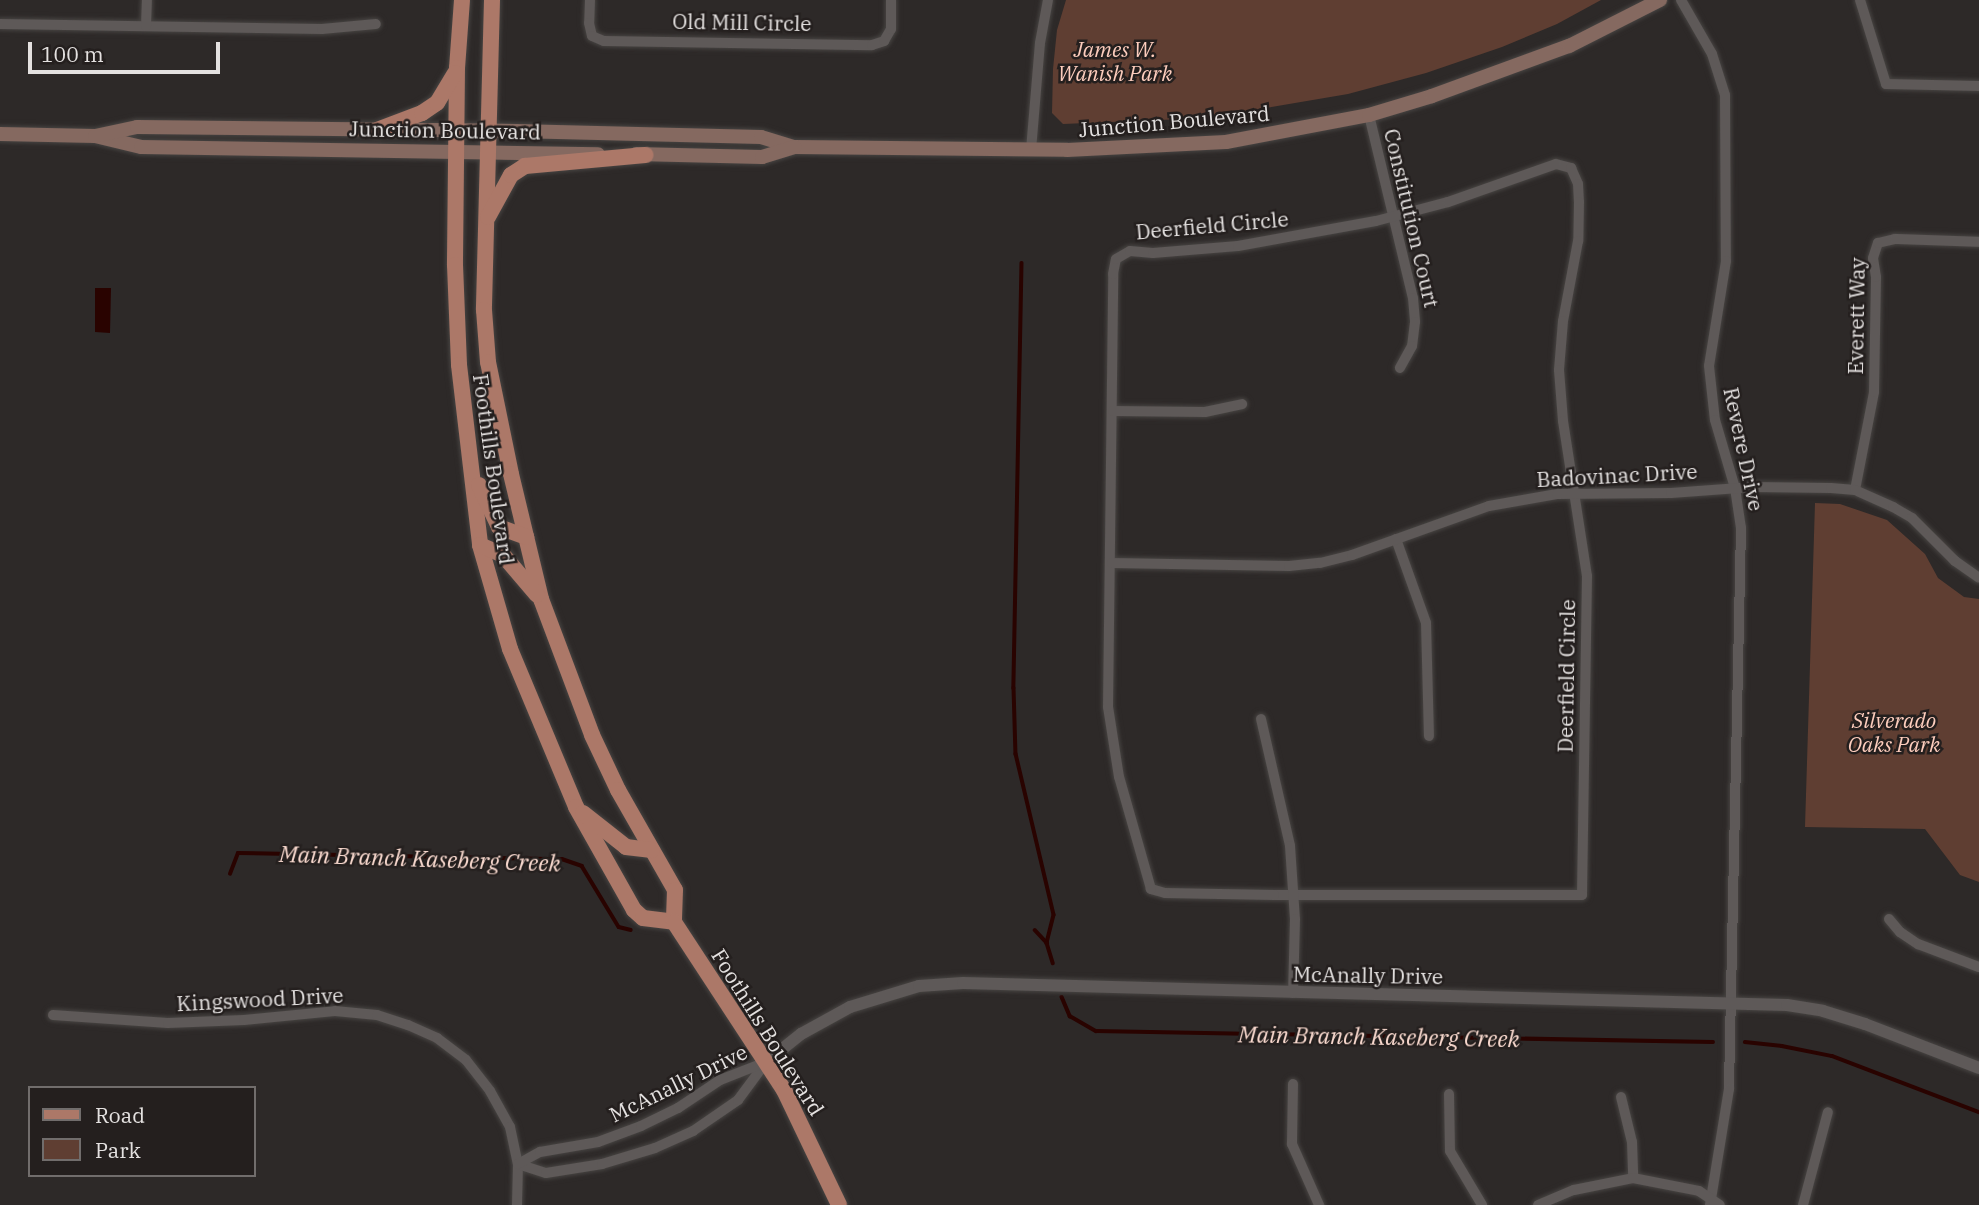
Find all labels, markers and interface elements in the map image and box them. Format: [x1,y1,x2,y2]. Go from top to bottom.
street label: Old Mill Circle [672,8,812,36]
scale bar [32,28,224,72]
park label: James W. Wanish Park [1057,36,1173,86]
text: 100 m [41,40,104,68]
street label: Junction Boulevard [1077,100,1271,142]
street label: Junction Boulevard [349,116,541,144]
street label: Constitution Court [1379,126,1445,310]
street label: Deerfield Circle [1135,206,1289,244]
street label: Everett Way [1842,257,1870,375]
street label: Foothills Boulevard [468,372,520,566]
street label: Revere Drive [1719,385,1769,513]
street label: Badovinac Drive [1536,458,1698,492]
street label: Deerfield Circle [1552,599,1580,753]
park label: Silverado Oaks Park [1848,707,1940,757]
water label: Main Branch Kaseberg Creek [279,839,561,877]
street label: Foothills Boulevard [706,944,830,1120]
street label: McAnally Drive [1293,961,1443,989]
street label: Kingswood Drive [176,982,344,1016]
water label: Main Branch Kaseberg Creek [1238,1020,1520,1052]
street label: McAnally Drive [605,1039,751,1127]
legend [28,1086,256,1177]
text: Road [95,1101,145,1129]
text: Park [95,1136,141,1164]

